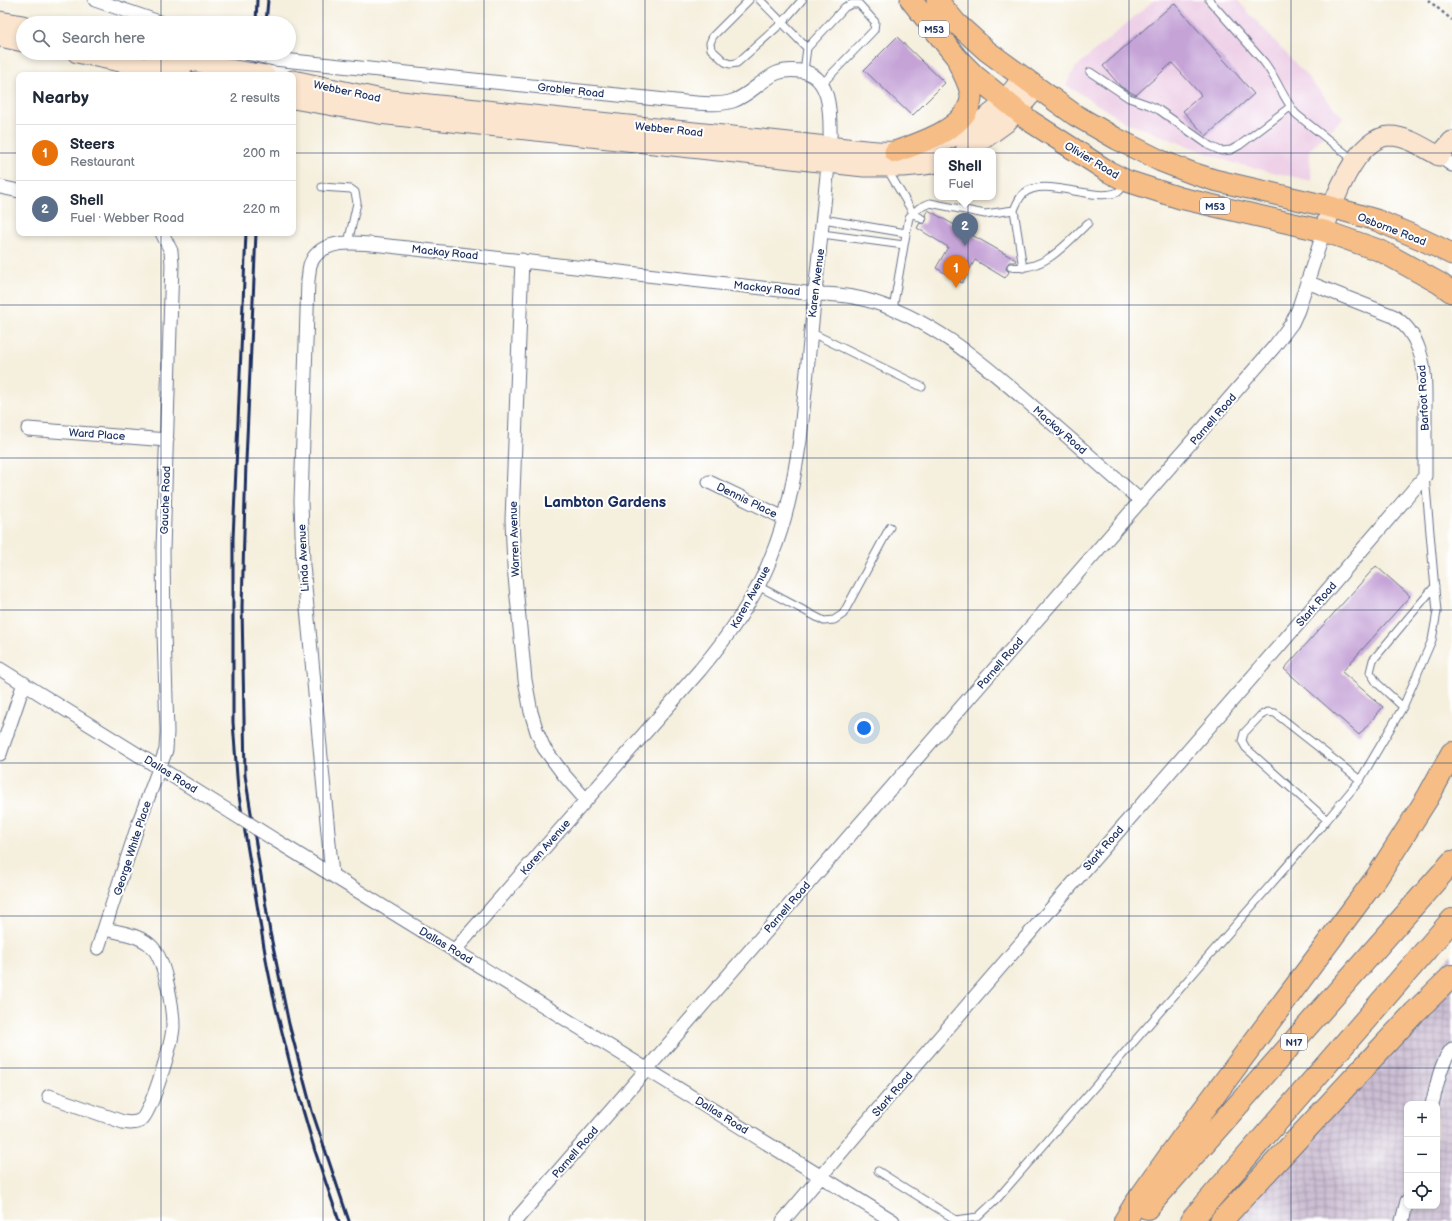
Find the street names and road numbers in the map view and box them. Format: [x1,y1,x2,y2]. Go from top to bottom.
road number: M53 [919,21,949,37]
street label: Webber Road [312,78,382,105]
street label: Grobler Road [537,81,605,100]
street label: Webber Road [634,119,704,140]
street label: Olivier Road [1062,139,1121,182]
road number: M53 [1200,198,1230,214]
street label: Osborne Road [1356,210,1428,249]
street label: Mackay Road [411,243,479,262]
street label: Karen Avenue [806,247,827,318]
street label: Mackay Road [733,279,801,298]
street label: Barfoot Road [1415,365,1432,431]
street label: Parnell Road [1188,391,1239,448]
street label: Mackay Road [1030,404,1089,457]
street label: Ward Place [68,426,126,443]
street label: Gauche Road [158,465,173,535]
street label: Dennis Place [714,480,780,521]
street label: Warren Avenue [507,500,522,577]
street label: Linda Avenue [295,523,312,592]
street label: Karen Avenue [728,563,773,631]
street label: Stark Road [1293,579,1339,629]
street label: Parnell Road [975,635,1026,692]
street label: Dallas Road [142,753,200,796]
street label: George White Place [111,799,154,897]
street label: Karen Avenue [518,816,573,878]
street label: Stark Road [1080,823,1126,873]
street label: Parnell Road [762,879,813,936]
street label: Dallas Road [417,924,475,966]
road number: N17 [1281,1034,1307,1050]
street label: Stark Road [869,1069,915,1119]
street label: Dallas Road [693,1094,751,1137]
street label: Parnell Road [550,1124,601,1181]

